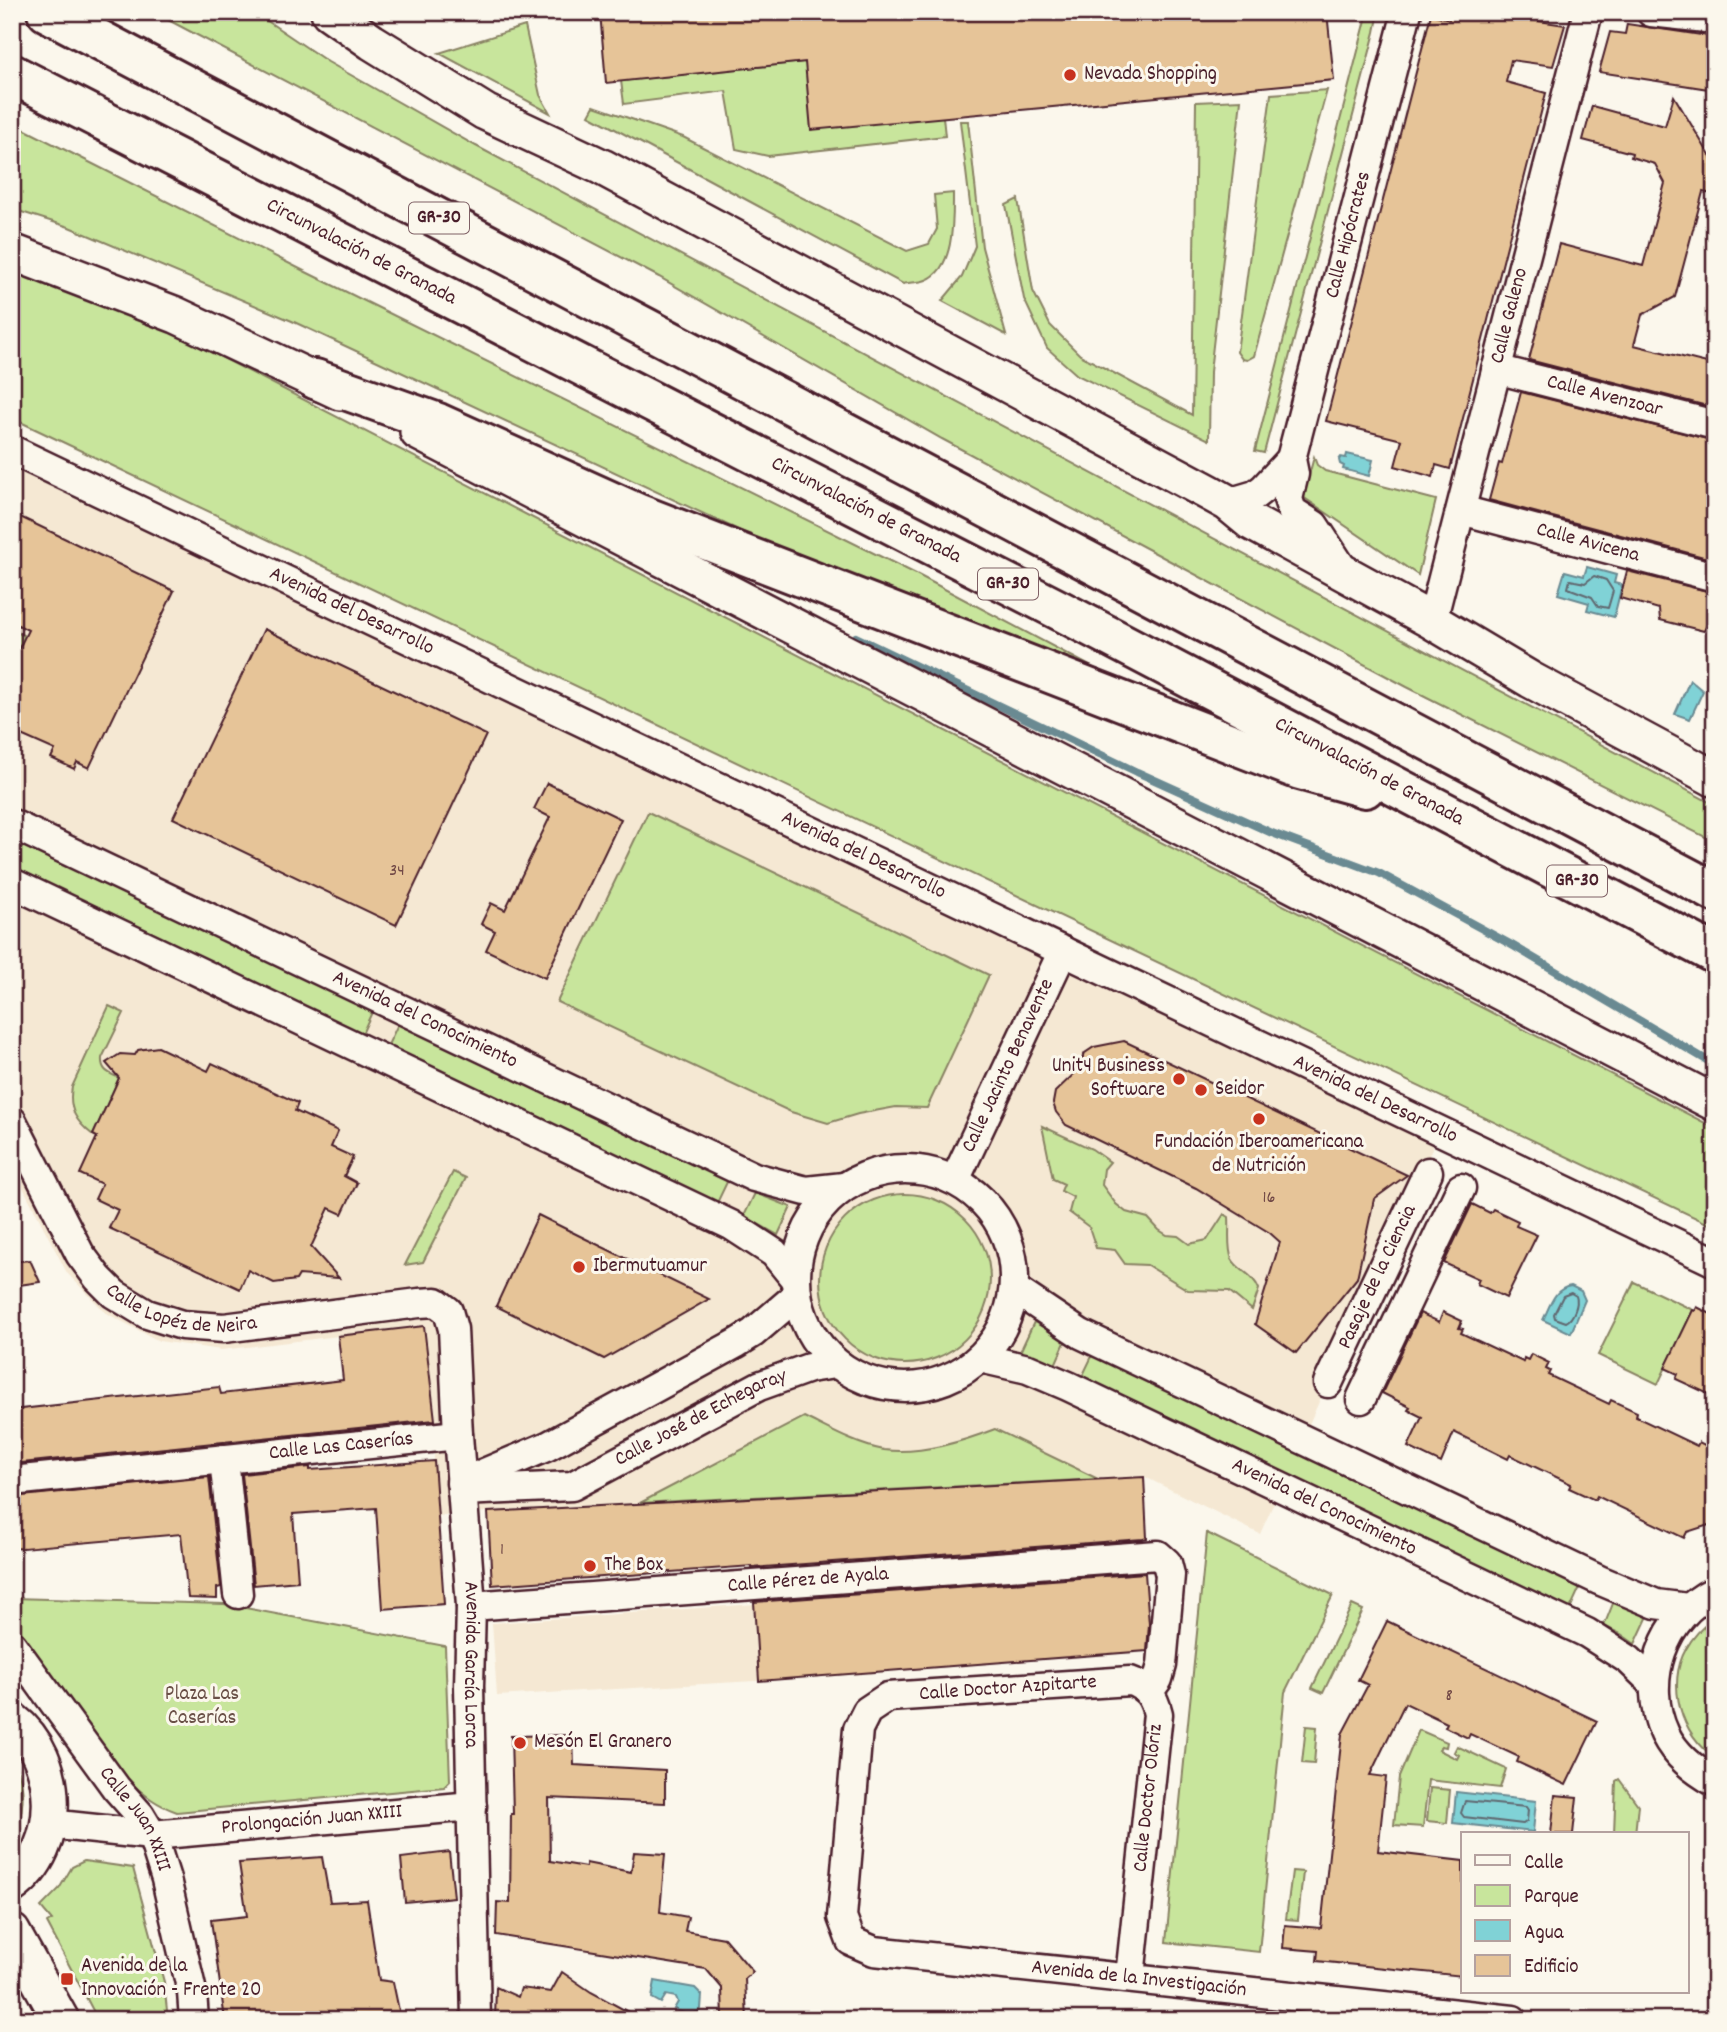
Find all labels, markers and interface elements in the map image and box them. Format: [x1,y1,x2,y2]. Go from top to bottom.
place label: Nevada Shopping [1084,60,1217,90]
marker: Nevada Shopping [1062,67,1078,83]
street label: Calle Hipócrates [1318,168,1380,302]
street label: Circunvalación de Granada [260,191,462,314]
road number: GR-30 [409,202,469,233]
street label: Calle Galeno [1483,265,1537,367]
street label: Calle Avenzoar [1543,368,1666,426]
street label: Circunvalación de Granada [765,450,967,573]
street label: Calle Avicena [1533,515,1644,572]
street label: Avenida del Desarrollo [264,560,439,664]
road number: GR-30 [978,568,1038,600]
street label: Circunvalación de Granada [1269,710,1470,835]
street label: Avenida del Desarrollo [776,804,951,908]
house number: 34 [389,859,405,884]
road number: GR-30 [1547,866,1607,897]
street label: Avenida del Conocimiento [327,963,522,1077]
street label: Calle Jacinto Benavente [955,974,1063,1158]
street label: Avenida del Desarrollo [1287,1048,1463,1152]
place label: Unit4 Business Software [1052,1052,1165,1106]
marker: Unit4 Business Software [1171,1071,1187,1087]
place label: Seidor [1215,1075,1265,1105]
marker: Seidor [1193,1082,1209,1098]
marker: Fundación Iberoamericana de Nutrición [1251,1111,1267,1127]
place label: Fundación Iberoamericana de Nutrición [1155,1128,1365,1182]
house number: 16 [1263,1186,1275,1211]
street label: Pasaje de la Ciencia [1331,1199,1426,1354]
place label: Ibermutuamur [593,1252,707,1282]
marker: Ibermutuamur [571,1259,587,1275]
street label: Calle Lopéz de Neira [97,1277,260,1343]
street label: Calle José de Echegaray [610,1362,792,1475]
street label: Calle Las Caserías [268,1425,415,1469]
street label: Avenida del Conocimiento [1226,1451,1421,1565]
house number: 1 [500,1538,504,1563]
place label: The Box [604,1551,663,1581]
marker: The Box [582,1558,598,1574]
street label: Calle Pérez de Ayala [726,1560,891,1602]
street label: Avenida García Lorca [454,1580,486,1750]
street label: Calle Doctor Azpitarte [918,1668,1098,1710]
park label: Plaza Las Caserías [165,1680,239,1734]
house number: 8 [1445,1684,1453,1709]
street label: Calle Doctor Olóriz [1126,1722,1172,1874]
place label: Mesón El Granero [534,1728,672,1758]
marker: Mesón El Granero [512,1735,528,1751]
street label: Calle Juan XXIII [91,1761,178,1876]
street label: Prolongación Juan XXIII [220,1797,404,1844]
legend [1461,1832,1688,1994]
text: Calle [1524,1849,1563,1879]
text: Parque [1524,1883,1579,1913]
text: Agua [1524,1919,1565,1949]
place label: Avenida de la Innovación - Frente 20 [81,1952,262,2006]
street label: Avenida de la Investigación [1030,1953,1248,2006]
text: Edificio [1524,1953,1579,1983]
marker: Avenida de la Innovación - Frente 20 [59,1971,75,1987]

